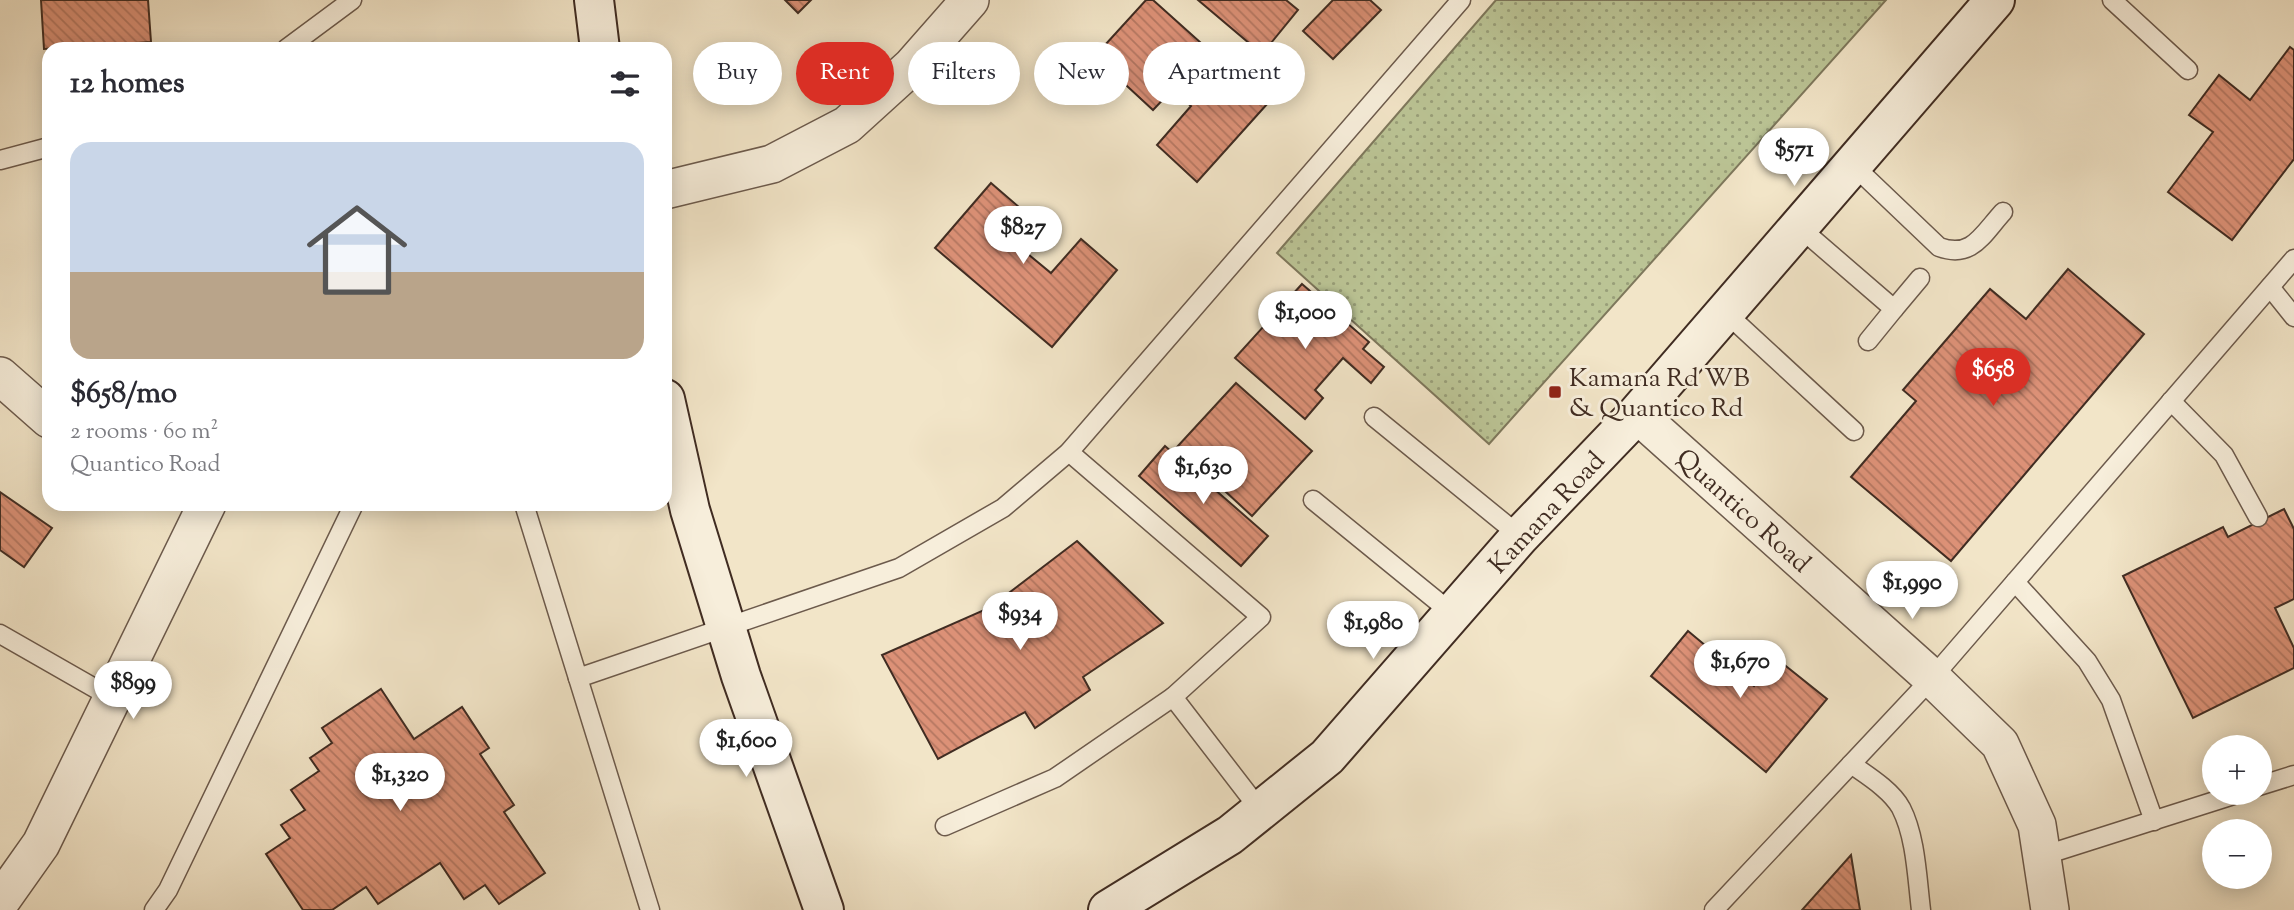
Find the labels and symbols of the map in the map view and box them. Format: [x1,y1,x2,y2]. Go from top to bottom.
pin: $571 [1753,128,1835,188]
pin: $827 [982,206,1064,266]
pin: $1,000 [1248,292,1362,351]
pin: $658 [1952,348,2034,408]
place label: Kamana Rd WB & Quantico Rd [1569,361,1750,428]
marker: Kamana Rd WB & Quantico Rd [1547,384,1563,400]
street label: Quantico Road [1667,441,1818,583]
street label: Kamana Road [1481,444,1615,583]
pin: $1,630 [1146,447,1260,506]
pin: $1,990 [1855,562,1969,621]
pin: $934 [979,592,1061,652]
pin: $1,980 [1316,602,1430,661]
pin: $1,670 [1683,640,1797,700]
pin: $899 [92,662,174,721]
pin: $1,600 [689,720,803,779]
pin: $1,320 [343,754,457,813]

